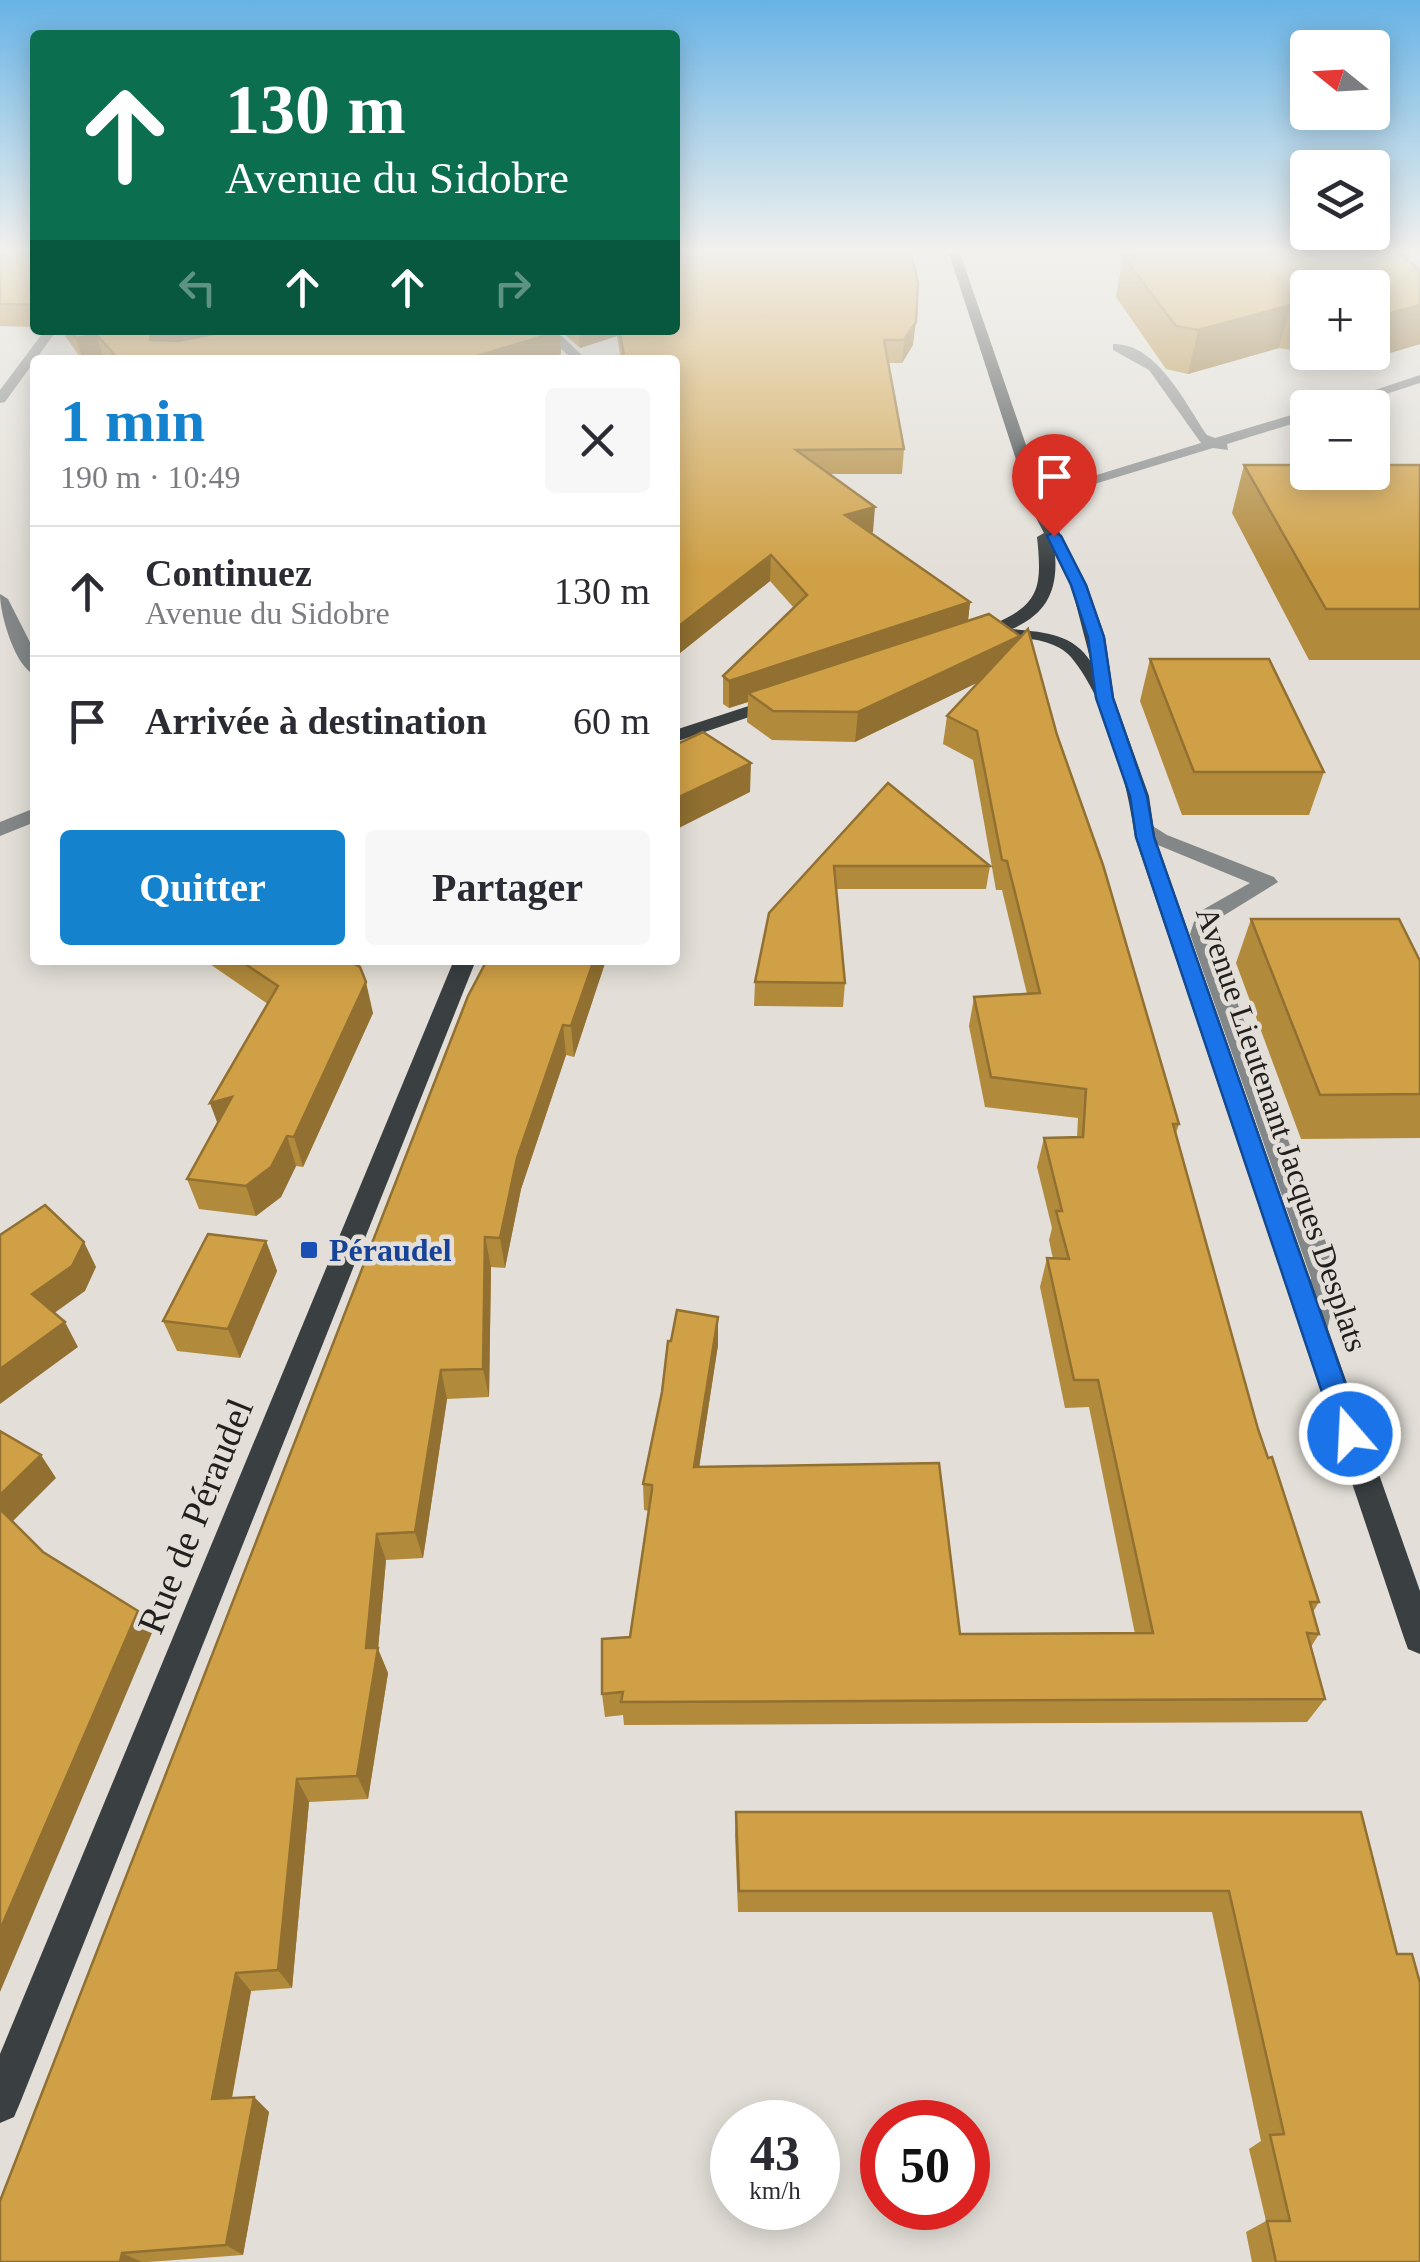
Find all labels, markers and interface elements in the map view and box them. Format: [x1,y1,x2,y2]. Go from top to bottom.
north arrow [1290,30,1390,130]
map controls [1290,30,1390,490]
icon: ahead [60,70,190,200]
text: 130 m [225,71,406,148]
button: layers [1290,150,1390,250]
text: Avenue du Sidobre [225,153,569,203]
icon: left [170,260,225,315]
icon: ahead [275,260,330,315]
icon: ahead [380,260,435,315]
icon: right [485,260,540,315]
button: + [1290,270,1390,370]
text: 1 min [60,388,205,454]
button: close [545,388,650,493]
button: − [1290,390,1390,490]
pin [1012,434,1097,537]
icon: arrive [1027,449,1082,504]
text: 190 m · 10:49 [60,459,240,495]
text: Continuez [145,552,312,594]
icon: ahead [60,564,115,619]
text: 130 m [554,570,650,612]
text: Avenue du Sidobre [145,595,390,631]
icon: arrive [60,694,115,749]
text: Arrivée à destination [145,700,487,742]
text: 60 m [573,700,650,742]
button: Quitter [60,830,345,945]
button: Partager [365,830,650,945]
street label: Avenue Lieutenant Jacques Desplats [1189,902,1375,1356]
place label: Péraudel [329,1232,452,1268]
marker: Péraudel [298,1239,320,1261]
position arrow [1298,1382,1402,1486]
street label: Rue de Péraudel [129,1393,261,1639]
speed limit sign: 50 [860,2100,990,2230]
text: 43 [750,2125,800,2181]
text: km/h [749,2177,801,2204]

